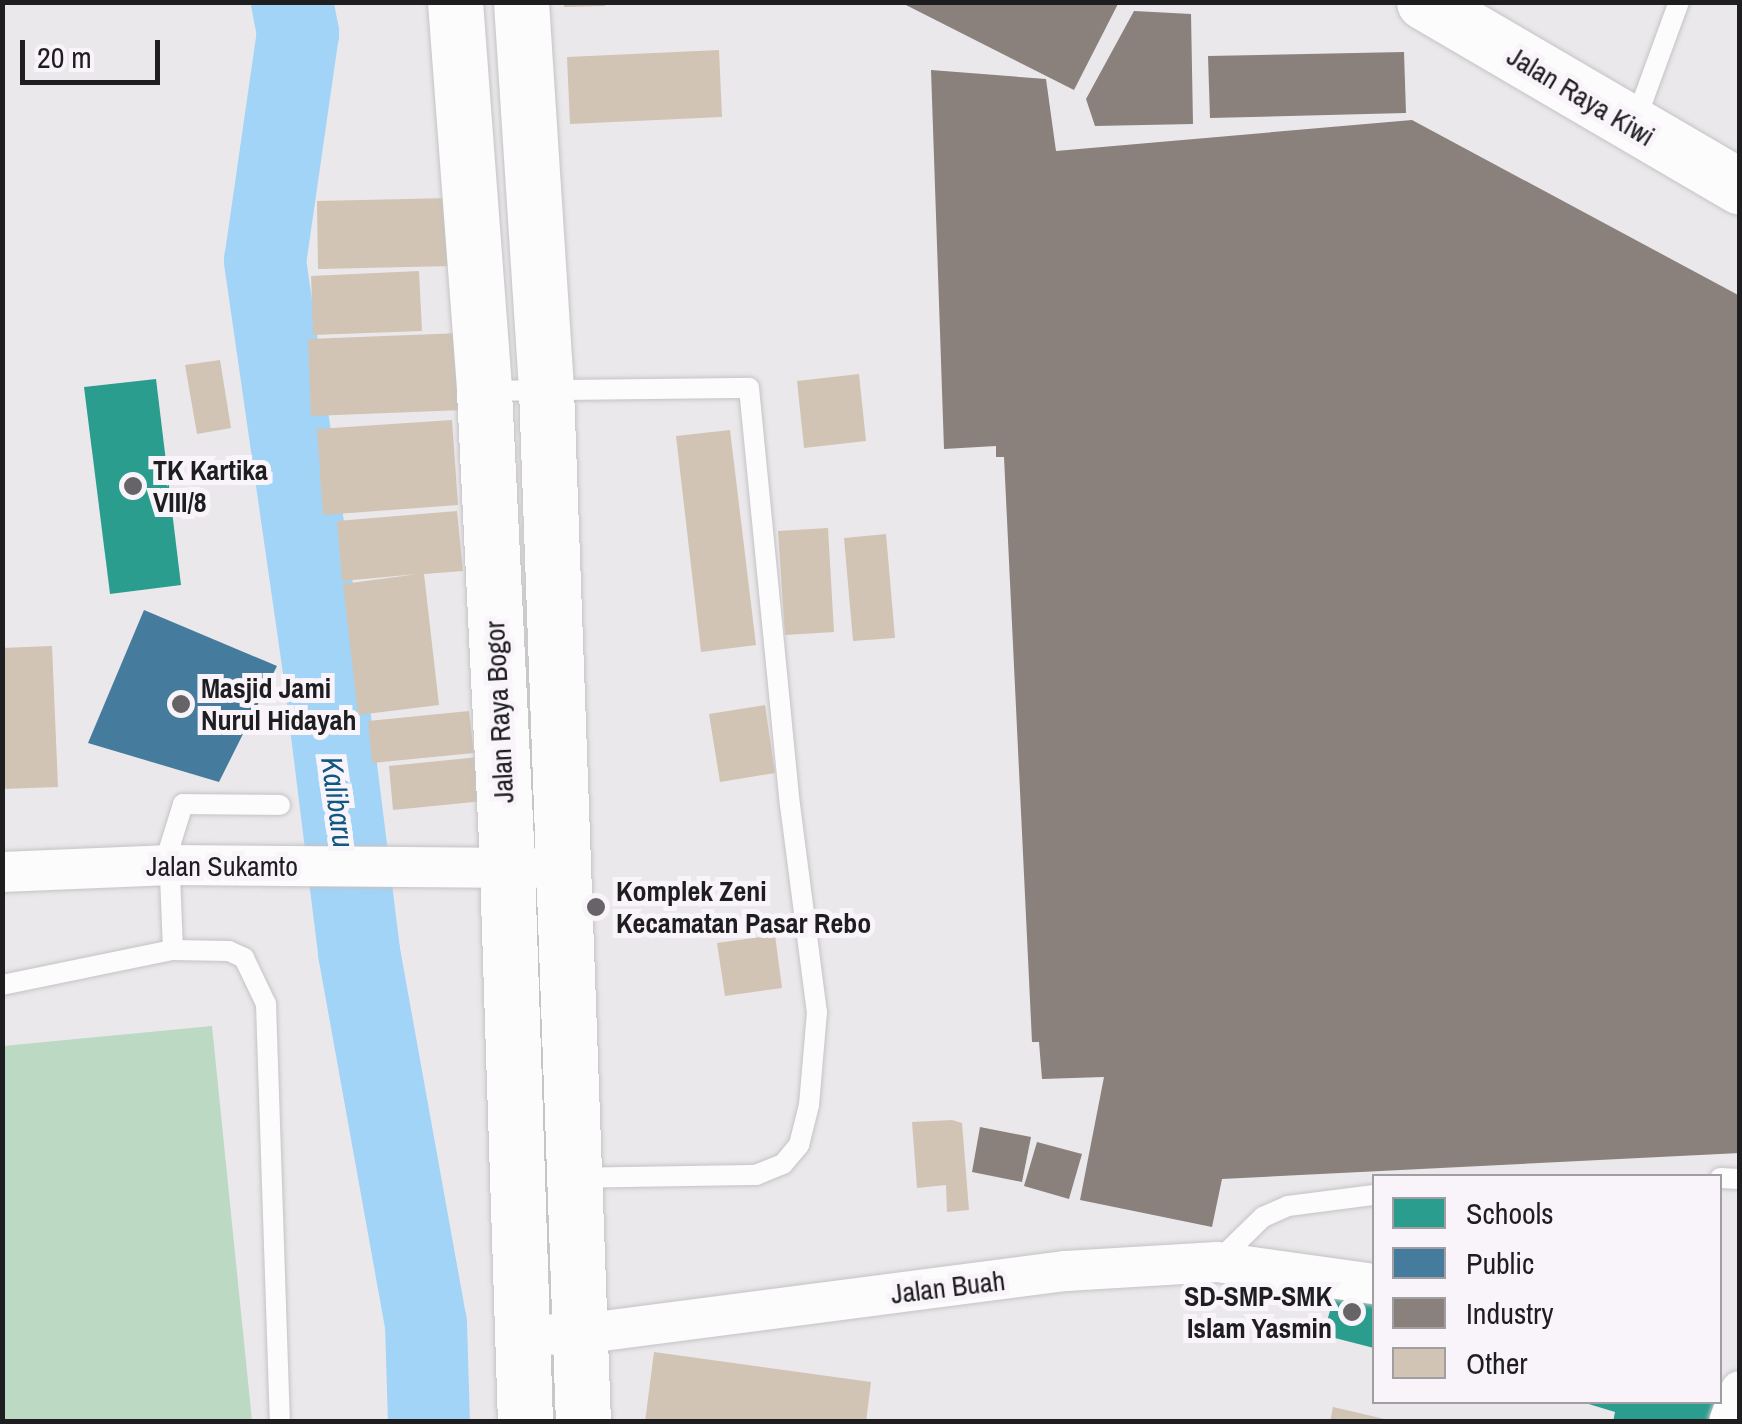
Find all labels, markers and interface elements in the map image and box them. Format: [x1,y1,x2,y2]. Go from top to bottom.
scale bar [25,20,165,82]
text: 20 m [37,37,92,77]
street label: Jalan Raya Kiwi [1501,39,1661,153]
place label: TK Kartika VIII/8 [153,453,268,519]
marker: TK Kartika VIII/8 [122,475,144,497]
street label: Jalan Raya Bogor [477,620,521,804]
place label: Masjid Jami Nurul Hidayah [201,671,357,737]
marker: Masjid Jami Nurul Hidayah [170,693,192,715]
water label: Kalibaru [314,754,362,850]
street label: Jalan Sukamto [146,849,298,883]
place label: Komplek Zeni Kecamatan Pasar Rebo [616,874,871,940]
marker: Komplek Zeni Kecamatan Pasar Rebo [585,896,607,918]
legend [1372,1174,1722,1404]
text: Schools [1466,1193,1554,1233]
text: Public [1466,1243,1534,1283]
street label: Jalan Buah [889,1263,1007,1311]
place label: SD-SMP-SMK Islam Yasmin [1184,1279,1332,1345]
text: Industry [1466,1293,1554,1333]
marker: SD-SMP-SMK Islam Yasmin [1341,1301,1363,1323]
text: Other [1466,1343,1528,1383]

